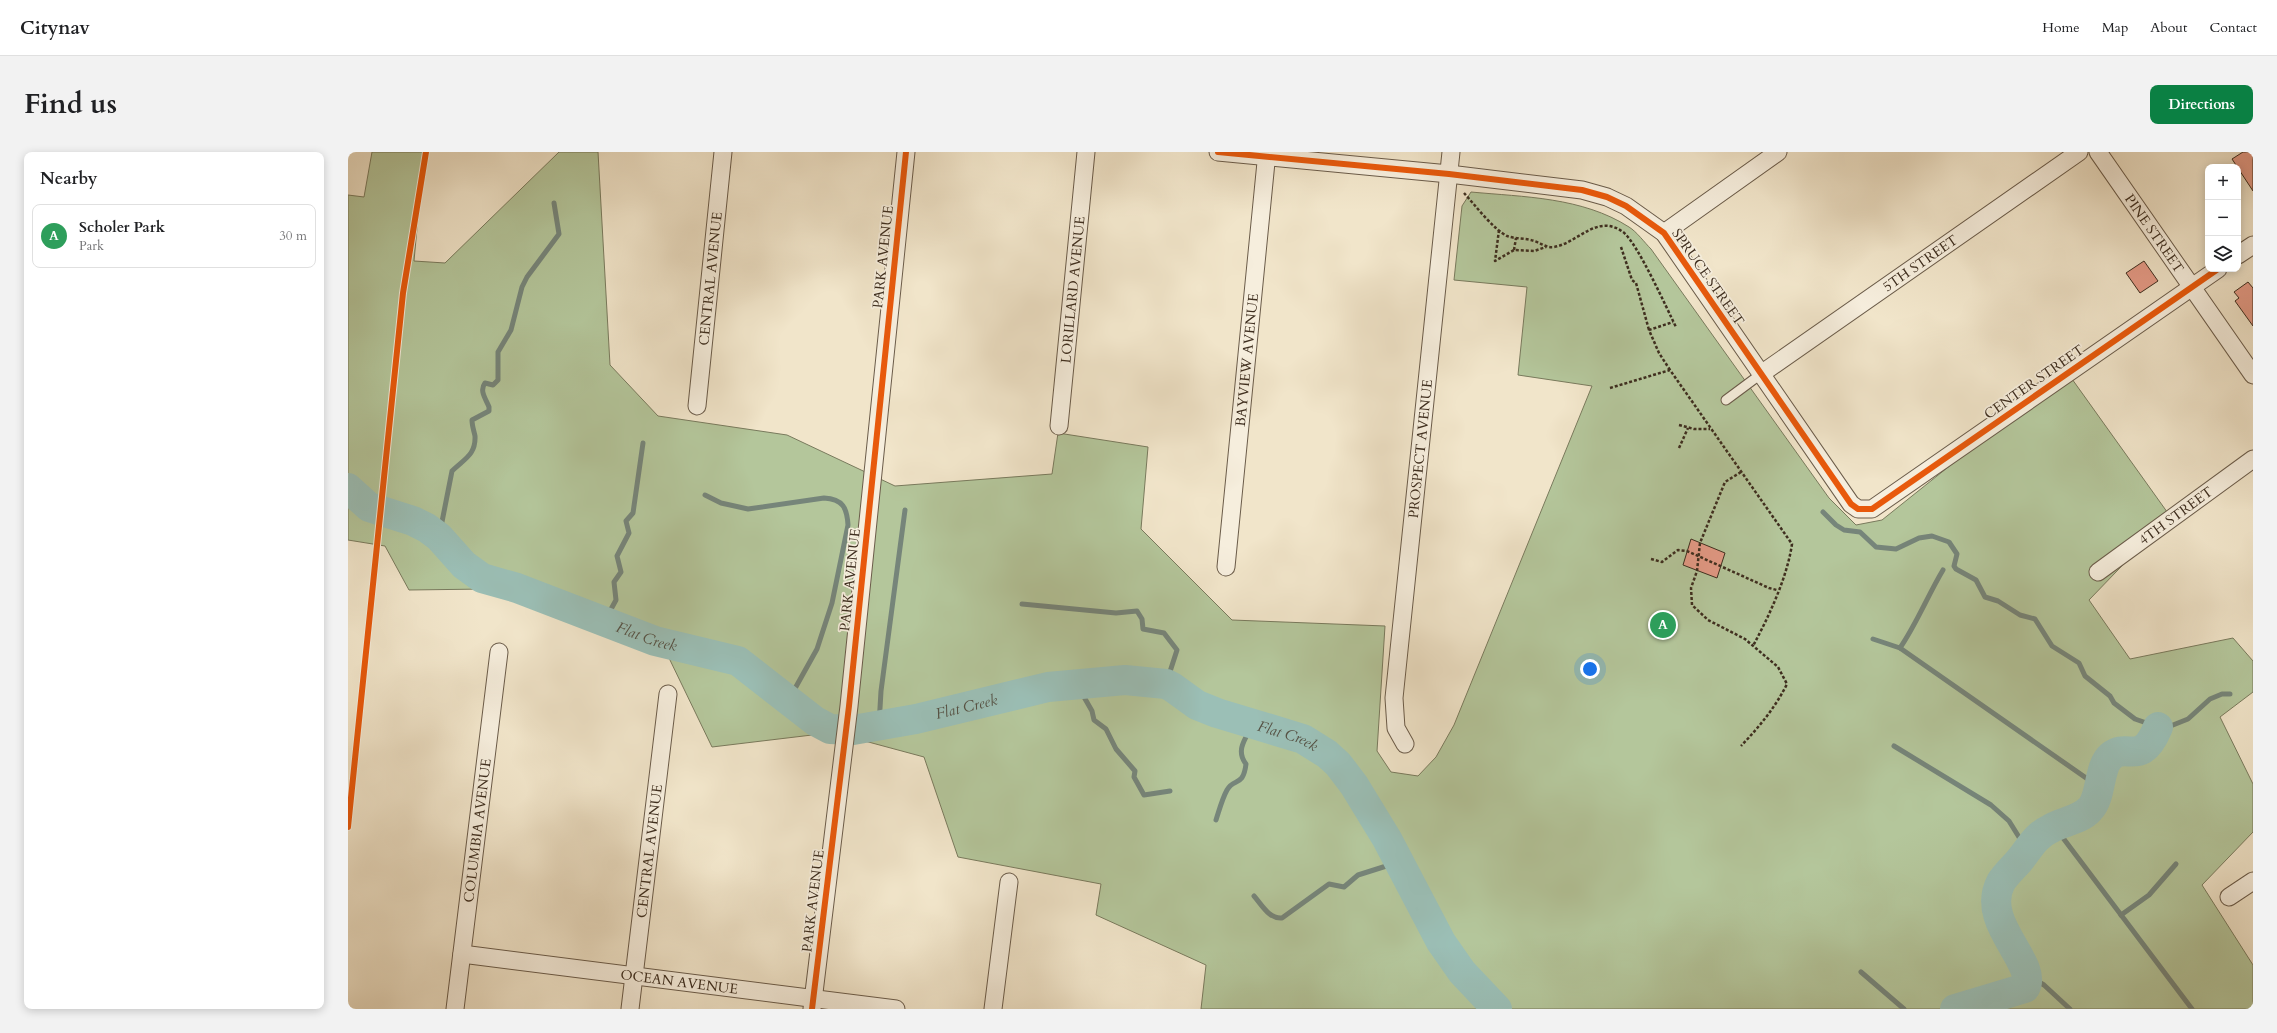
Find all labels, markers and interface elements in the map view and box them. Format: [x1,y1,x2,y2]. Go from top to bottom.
text: Citynav [20,15,90,41]
text: Home [2042,18,2080,37]
text: Map [2102,18,2128,37]
text: About [2150,18,2187,37]
text: Contact [2209,18,2257,37]
text: Find us [24,85,117,123]
button: Directions [2150,85,2253,124]
map controls [2205,164,2241,272]
button: + [2205,164,2241,200]
text: Nearby [40,167,97,190]
street label: PINE STREET [2120,190,2189,276]
button: − [2205,200,2241,236]
street label: PARK AVENUE [868,204,898,309]
street label: CENTRAL AVENUE [694,210,726,347]
street label: LORILLARD AVENUE [1056,215,1089,364]
text: Scholer Park [79,217,165,237]
street label: SPRUCE STREET [1668,225,1748,329]
text: A [49,227,59,245]
text: 30 m [279,227,307,245]
street label: 5TH STREET [1879,230,1961,296]
button: layers [2205,236,2241,272]
text: Park [79,237,104,255]
street label: BAYVIEW AVENUE [1230,292,1263,428]
street label: CENTER STREET [1980,340,2088,424]
street label: PROSPECT AVENUE [1403,378,1437,519]
street label: 4TH STREET [2135,482,2217,549]
street label: PARK AVENUE [835,527,865,632]
pin: A [1650,610,1676,640]
water label: Flat Creek [614,617,680,656]
your location [1580,659,1600,679]
water label: Flat Creek [934,690,1000,724]
water label: Flat Creek [1255,716,1322,756]
street label: COLUMBIA AVENUE [459,757,495,903]
street label: CENTRAL AVENUE [632,783,667,919]
street label: PARK AVENUE [797,848,829,953]
street label: OCEAN AVENUE [619,965,739,998]

